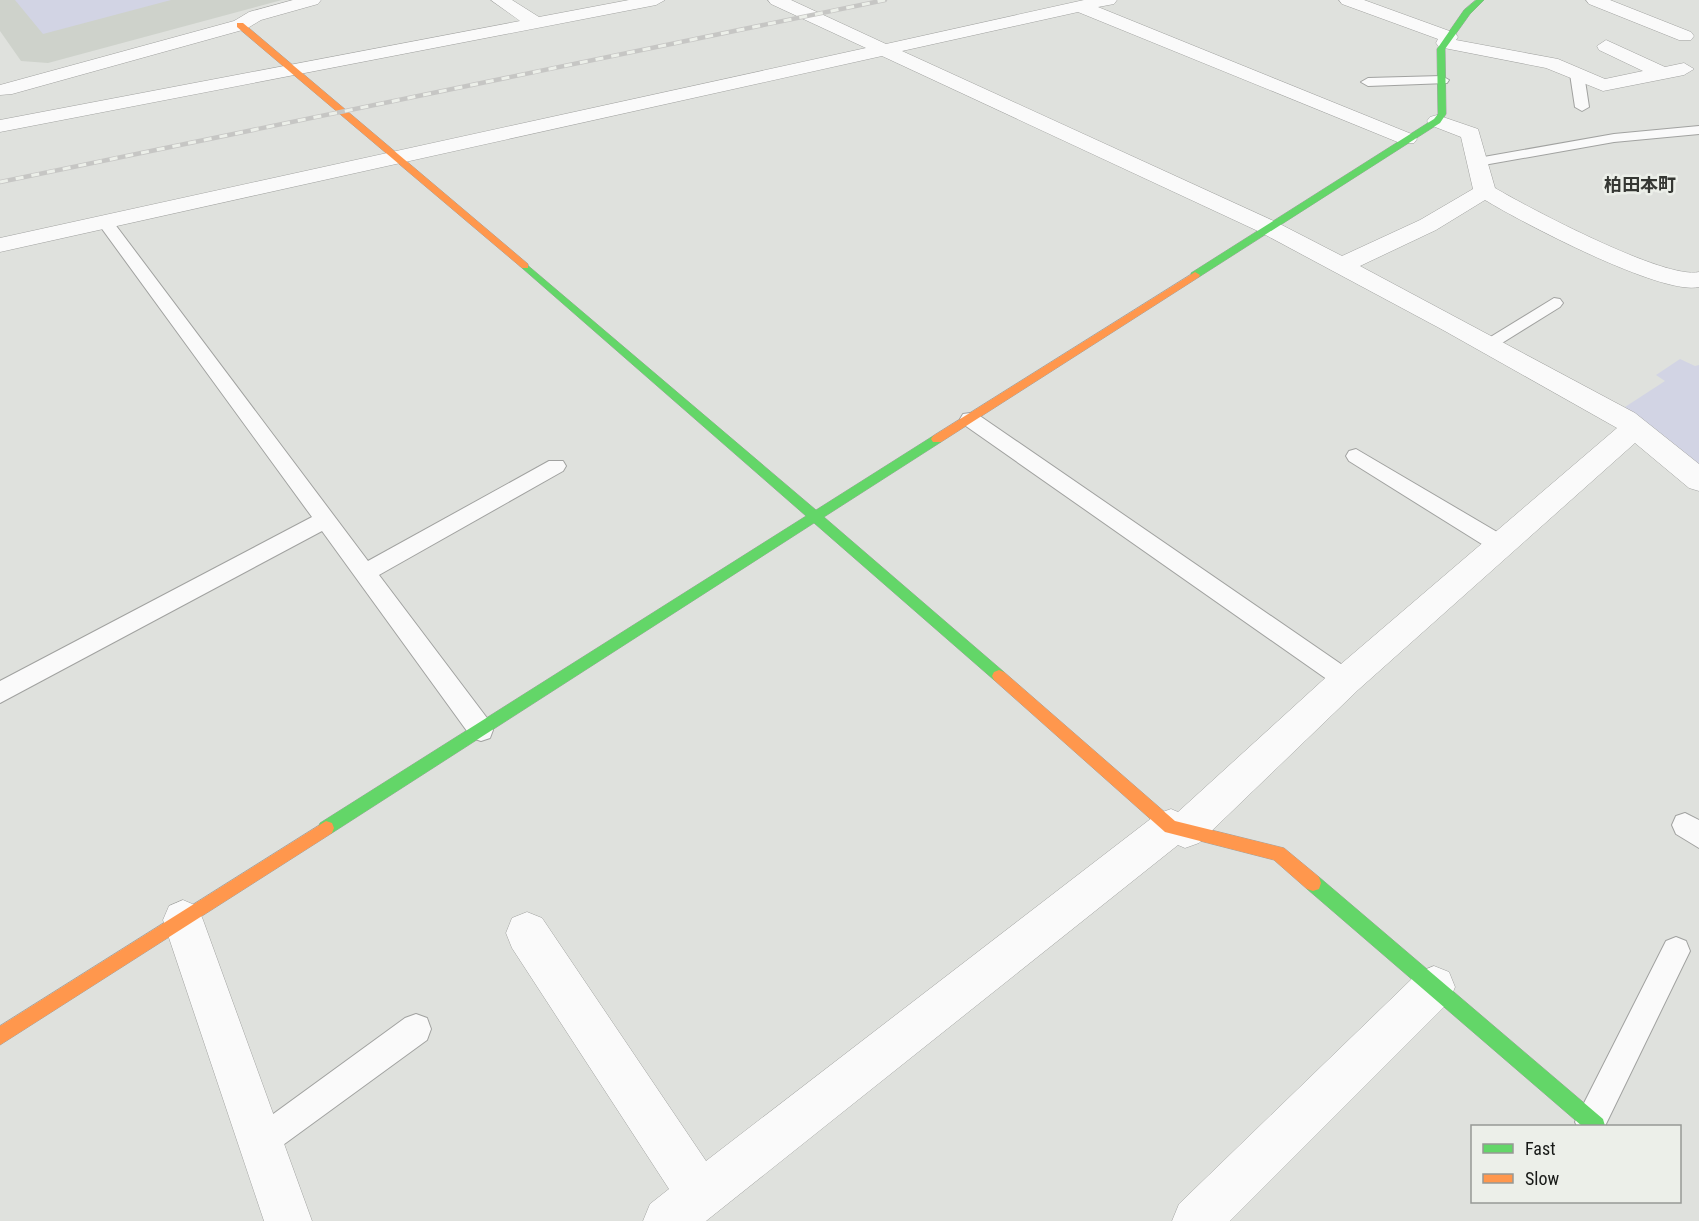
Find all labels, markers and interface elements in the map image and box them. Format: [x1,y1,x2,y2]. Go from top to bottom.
district label: 柏田本町 [1604,174,1676,195]
legend [1471,1125,1681,1203]
text: Fast [1525,1138,1556,1159]
text: Slow [1525,1168,1560,1189]

